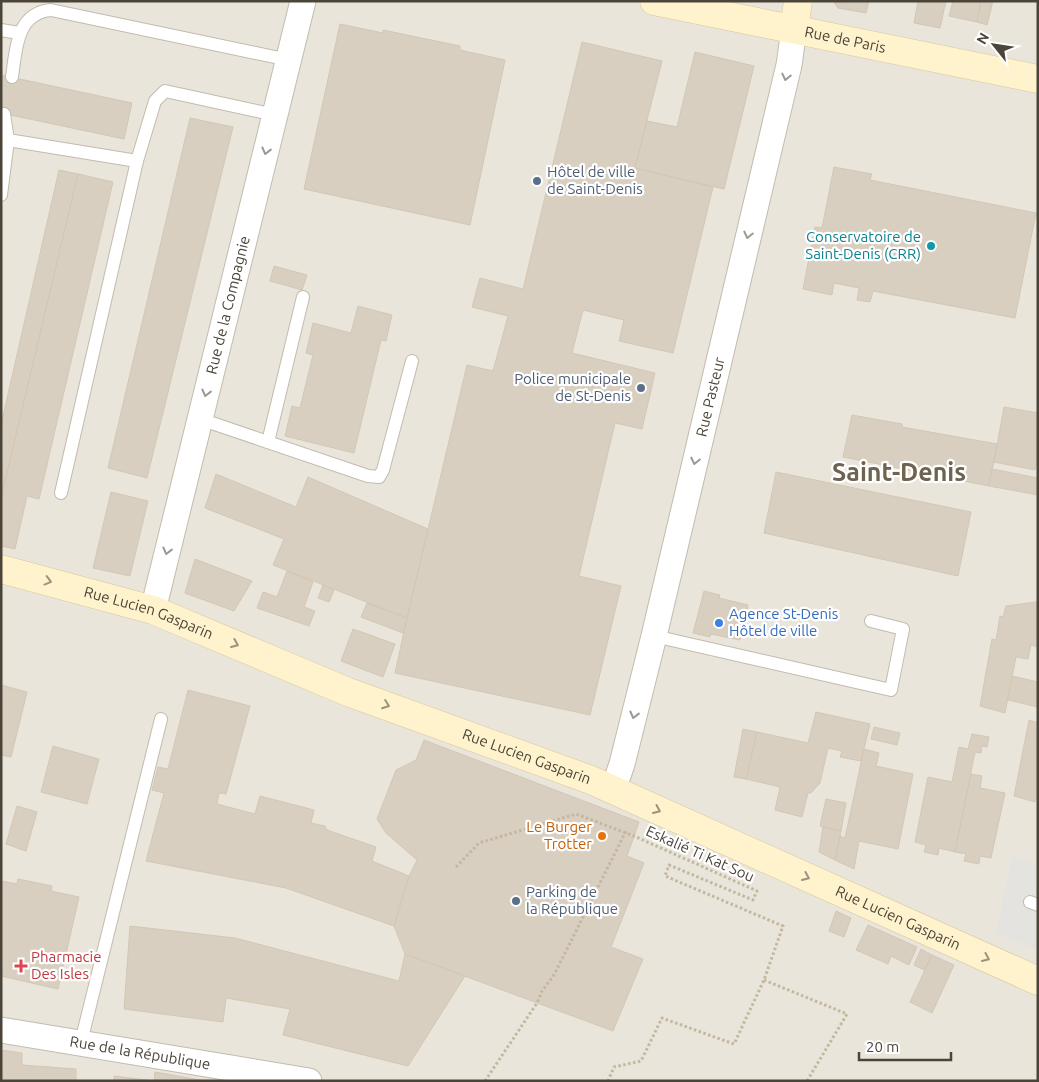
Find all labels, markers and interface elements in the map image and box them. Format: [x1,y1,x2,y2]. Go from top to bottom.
north arrow [969,20,1019,70]
street label: Rue de Paris [803,23,887,56]
text: N [973,30,992,47]
one-way arrow [781,72,792,81]
one-way arrow [261,146,272,155]
place label: Hôtel de ville de Saint-Denis [547,163,643,197]
marker: Hôtel de ville de Saint-Denis [531,175,543,187]
place label: Conservatoire de Saint-Denis (CRR) [805,228,921,262]
one-way arrow [743,231,754,240]
street label: Rue de la Compagnie [202,234,253,376]
marker: Conservatoire de Saint-Denis (CRR) [925,240,937,252]
street label: Rue Pasteur [692,355,728,438]
place label: Police municipale de St-Denis [514,370,631,404]
marker: Police municipale de St-Denis [635,382,647,394]
one-way arrow [201,389,212,398]
one-way arrow [690,457,701,466]
district label: Saint-Denis [832,458,966,486]
one-way arrow [162,547,173,556]
one-way arrow [44,576,52,586]
street label: Rue Lucien Gasparin [82,583,216,642]
place label: Agence St-Denis Hôtel de ville [729,605,838,639]
marker: Agence St-Denis Hôtel de ville [713,617,725,629]
one-way arrow [230,638,239,649]
one-way arrow [381,699,389,709]
one-way arrow [629,710,640,719]
street label: Rue Lucien Gasparin [460,725,593,787]
one-way arrow [652,804,661,815]
place label: Le Burger Trotter [526,818,592,852]
street label: Eskalié Ti Kat Sou [643,822,757,885]
marker: Le Burger Trotter [596,830,608,842]
one-way arrow [801,871,810,882]
street label: Rue Lucien Gasparin [833,882,963,953]
place label: Parking de la République [526,883,618,917]
marker: Parking de la République [510,895,522,907]
place label: Pharmacie Des Isles [31,948,102,982]
one-way arrow [981,952,990,963]
marker: Pharmacie Des Isles [15,960,27,972]
scale bar [859,1030,952,1062]
street label: Rue de la République [69,1033,212,1073]
text: 20 m [866,1038,899,1055]

